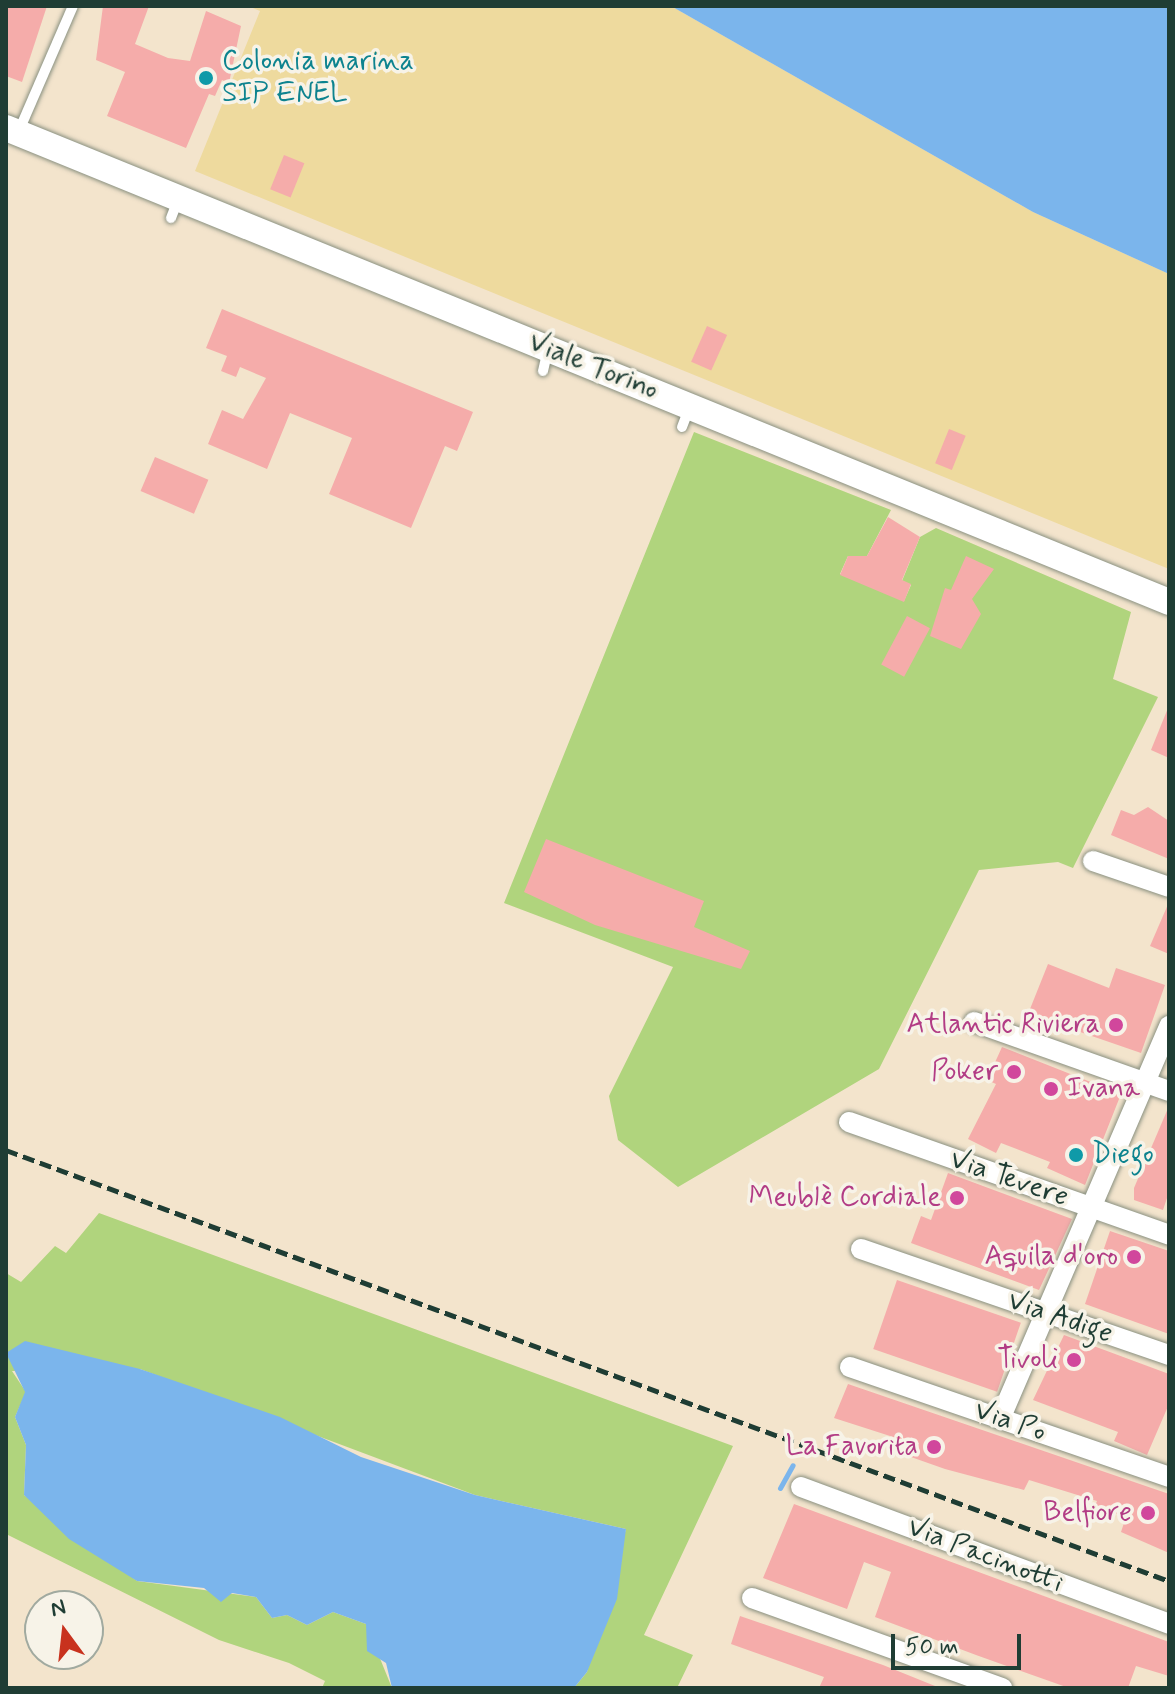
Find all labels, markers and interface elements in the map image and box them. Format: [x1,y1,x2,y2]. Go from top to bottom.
place label: Colonia marina SIP ENEL [222,45,416,111]
marker: Colonia marina SIP ENEL [197,69,215,87]
street label: Viale Torino [521,325,665,409]
place label: Atlantic Riviera [903,1008,1100,1042]
marker: Atlantic Riviera [1107,1016,1125,1034]
place label: Poker [931,1055,998,1089]
marker: Poker [1005,1063,1023,1081]
place label: Ivana [1067,1072,1140,1106]
marker: Ivana [1042,1080,1060,1098]
place label: Diego [1092,1138,1154,1172]
street label: Via Tevere [946,1143,1072,1215]
marker: Diego [1067,1146,1085,1164]
place label: Meublè Cordiale [749,1181,941,1215]
marker: Meublè Cordiale [948,1189,966,1207]
place label: Aquila d'oro [986,1240,1118,1274]
marker: Aquila d'oro [1125,1248,1143,1266]
street label: Via Adige [1003,1284,1117,1352]
place label: Tivoli [997,1343,1058,1377]
marker: Tivoli [1065,1351,1083,1369]
street label: Via Po [971,1395,1049,1449]
place label: La Favorita [776,1430,918,1464]
marker: La Favorita [925,1438,943,1456]
place label: Belfiore [1043,1496,1132,1530]
marker: Belfiore [1139,1504,1157,1522]
street label: Via Pacinotti [904,1512,1066,1600]
north arrow [24,1590,104,1670]
text: N [48,1593,69,1624]
scale bar [895,1618,1025,1668]
text: 50 m [905,1632,959,1663]

